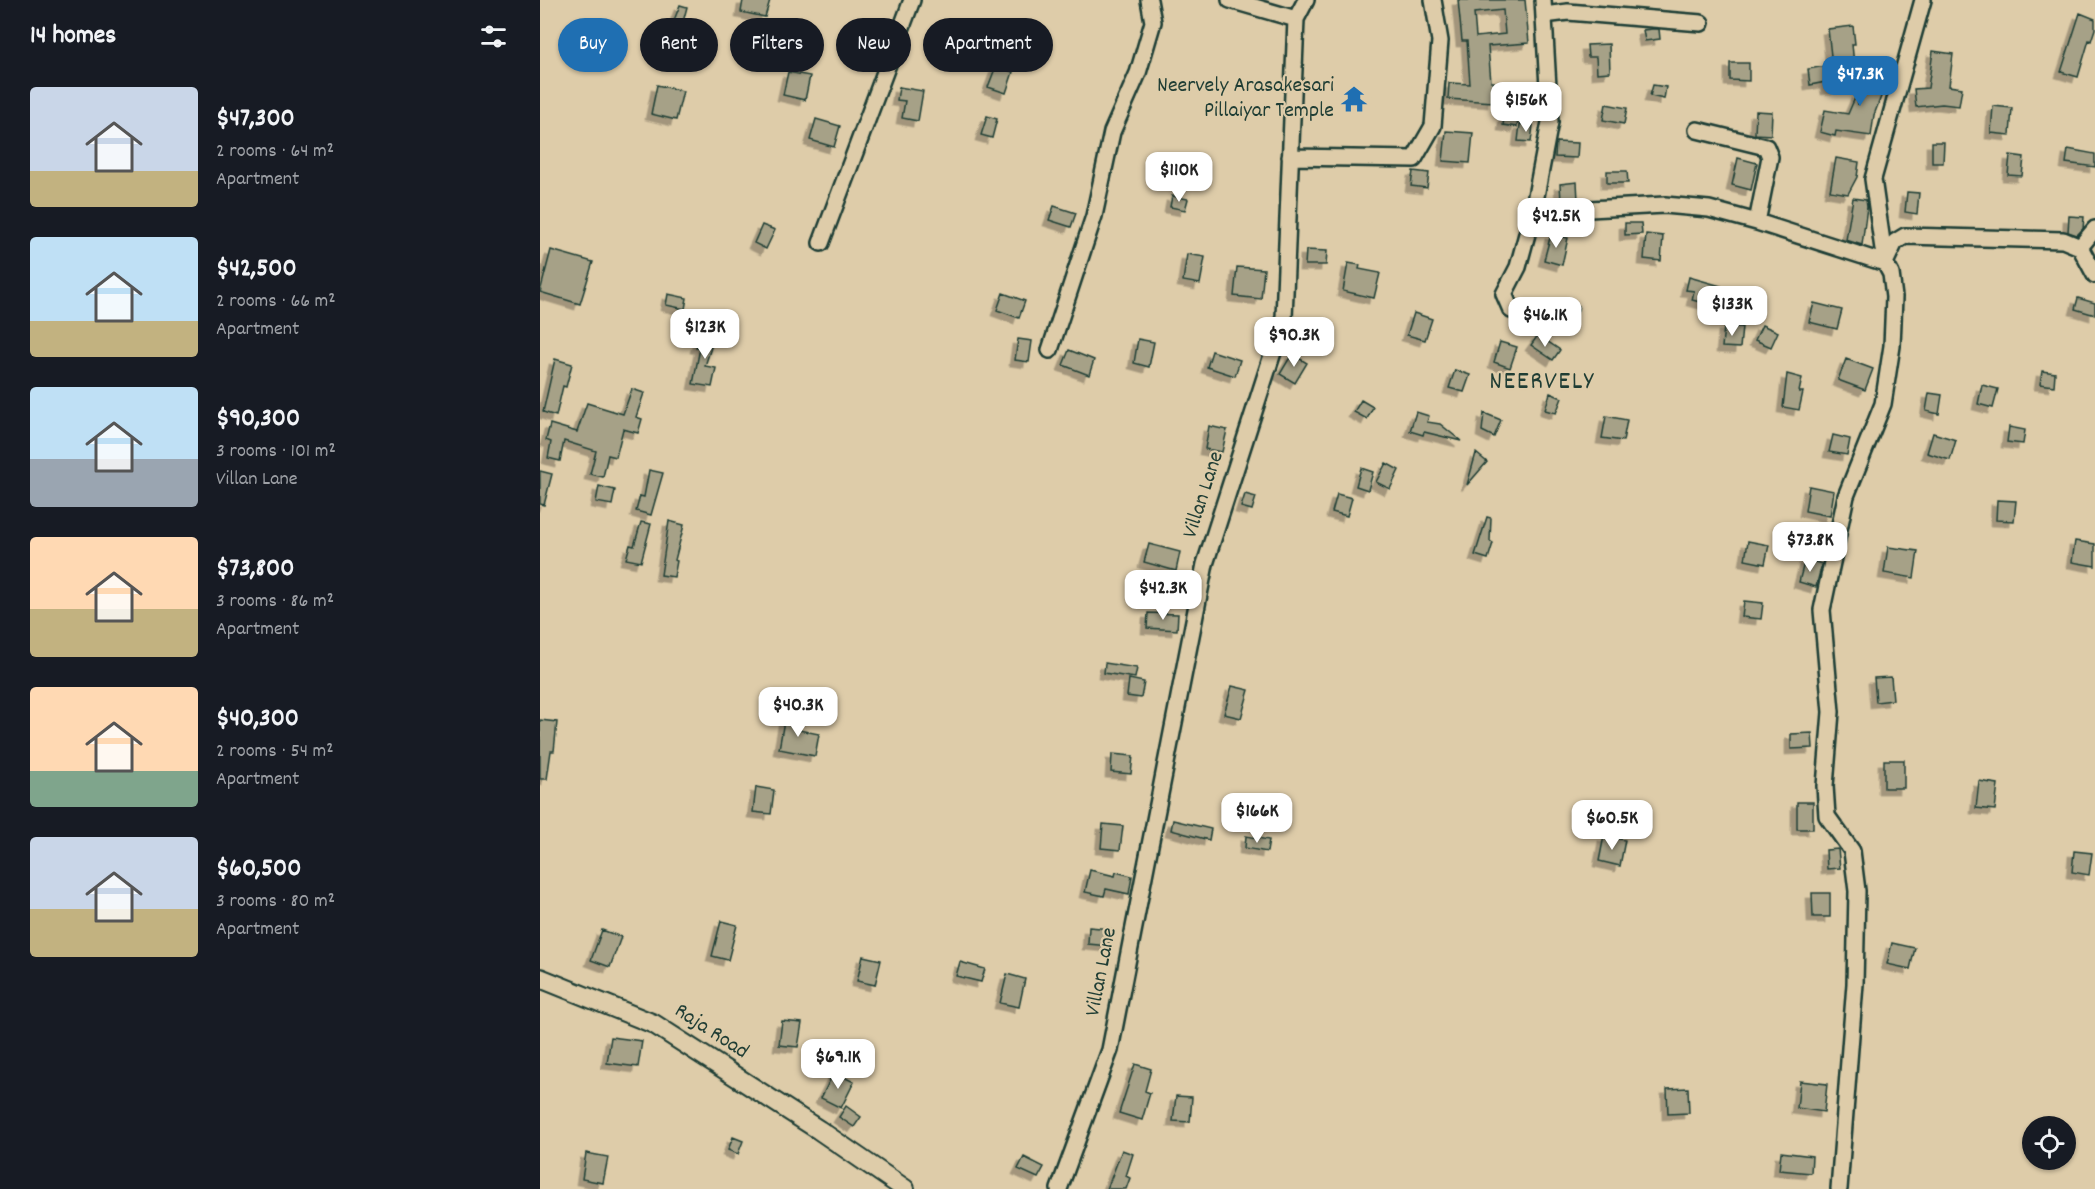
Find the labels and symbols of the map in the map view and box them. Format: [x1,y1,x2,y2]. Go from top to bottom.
pin: $47.3K [1811,56,1909,107]
place label: Neervely Arasakesari Pillaiyar Temple [1157,71,1334,127]
pin: $156K [1484,82,1568,133]
temple icon: Neervely Arasakesari Pillaiyar Temple [1339,84,1369,114]
pin: $110K [1137,152,1221,203]
pin: $42.5K [1507,198,1605,249]
pin: $133K [1690,286,1774,337]
pin: $46.1K [1496,297,1594,348]
pin: $123K [663,309,747,360]
pin: $90.3K [1245,317,1343,368]
district label: NEERVELY [1489,364,1595,401]
street label: Villan Lane [1175,448,1233,542]
pin: $73.8K [1761,522,1859,573]
pin: $42.3K [1114,570,1212,621]
pin: $40.3K [749,687,847,738]
pin: $166K [1215,793,1299,844]
pin: $60.5K [1563,800,1661,851]
street label: Villan Lane [1078,925,1126,1019]
street label: Raja Road [668,996,754,1068]
pin: $69.1K [789,1039,887,1090]

